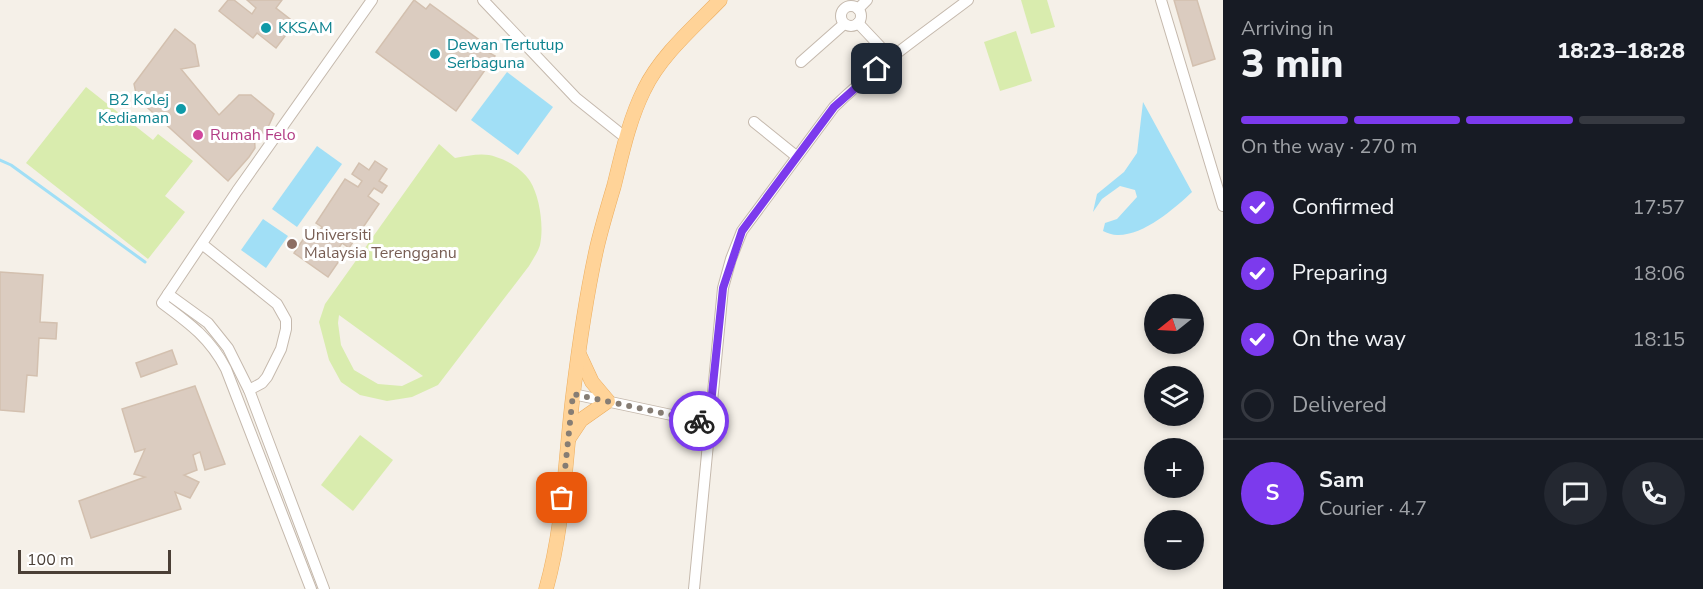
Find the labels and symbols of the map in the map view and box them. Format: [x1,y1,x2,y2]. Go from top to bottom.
place label: KKSAM [278,17,333,39]
marker: KKSAM [259,21,273,35]
place label: Dewan Tertutup Serbaguna [447,34,564,74]
pin [851,43,902,94]
marker: Dewan Tertutup Serbaguna [428,47,442,61]
place label: B2 Kolej Kediaman [98,89,169,129]
marker: B2 Kolej Kediaman [174,102,188,116]
place label: Rumah Felo [210,124,296,146]
marker: Rumah Felo [191,128,205,142]
place label: Universiti Malaysia Terengganu [304,224,457,264]
marker: Universiti Malaysia Terengganu [285,237,299,251]
north arrow [1144,294,1204,354]
courier [669,391,729,451]
pin [536,472,587,523]
scale bar [18,547,171,574]

